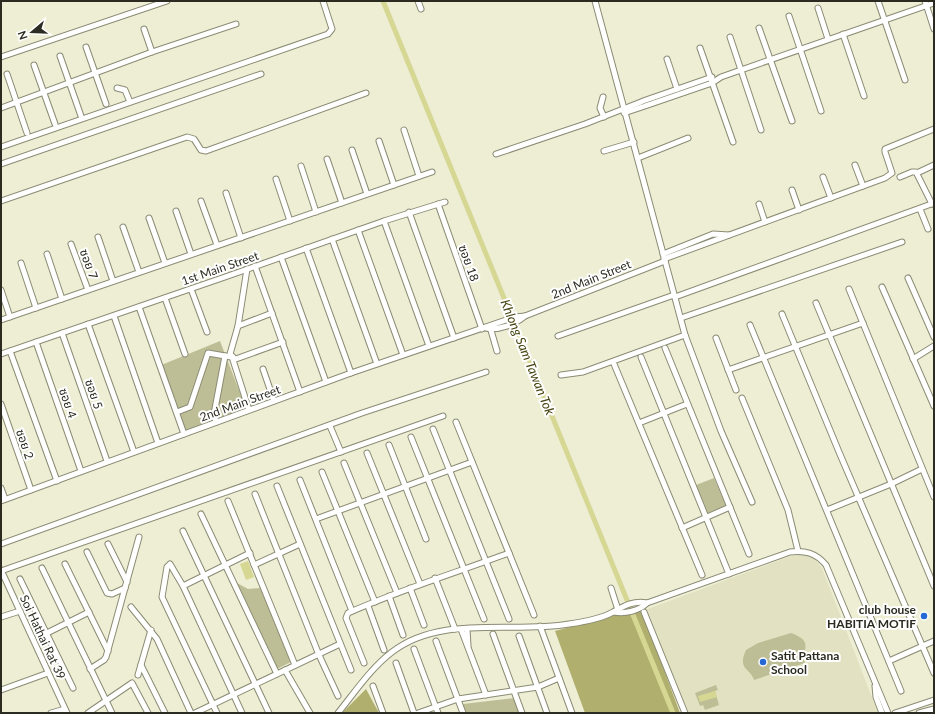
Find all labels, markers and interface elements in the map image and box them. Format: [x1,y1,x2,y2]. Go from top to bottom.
north arrow [12,12,52,52]
text: N [15,29,30,42]
street label: ซอย 18 [456,243,483,283]
street label: ซอย 7 [77,247,101,281]
street label: 1st Main Street [179,248,261,288]
street label: 2nd Main Street [549,256,634,302]
water label: Khlong Sam Tawan Tok [497,297,559,418]
street label: ซอย 5 [82,377,106,411]
street label: 2nd Main Street [198,381,283,425]
street label: ซอย 4 [56,386,80,420]
street label: ซอย 2 [13,427,37,461]
street label: Soi Hathai Rat 39 [17,592,69,682]
place label: club house HABITIA MOTIF [827,602,917,631]
marker: club house HABITIA MOTIF [919,611,929,621]
place label: Satit Pattana School [771,648,839,677]
marker: Satit Pattana School [758,657,768,667]

